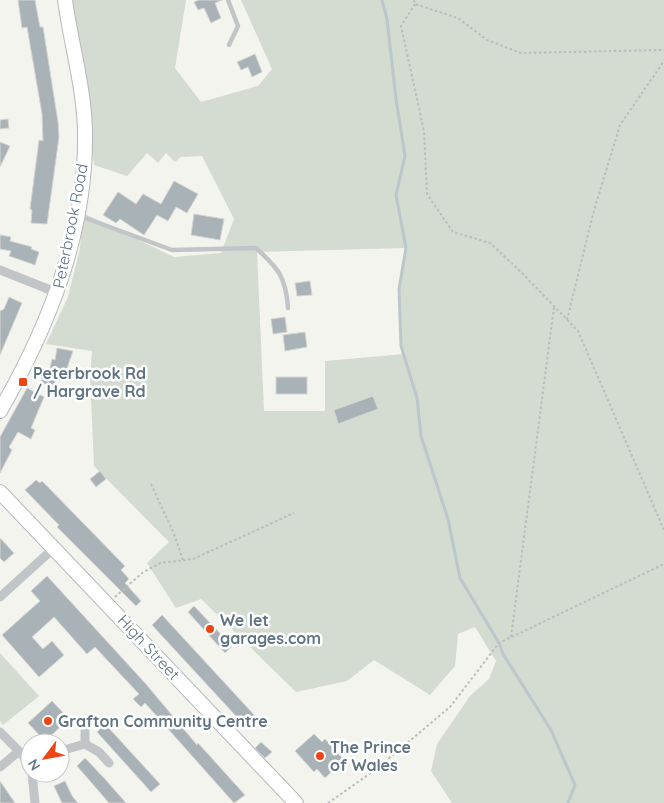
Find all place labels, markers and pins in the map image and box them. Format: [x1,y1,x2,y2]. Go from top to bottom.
place label: Peterbrook Rd / Hargrave Rd [33,363,146,401]
marker: Peterbrook Rd / Hargrave Rd [17,376,29,388]
place label: We let garages.com [220,610,321,648]
marker: We let garages.com [204,623,216,635]
place label: Grafton Community Centre [58,711,268,731]
marker: Grafton Community Centre [42,715,54,727]
place label: The Prince of Wales [330,737,411,775]
marker: The Prince of Wales [314,750,326,762]

